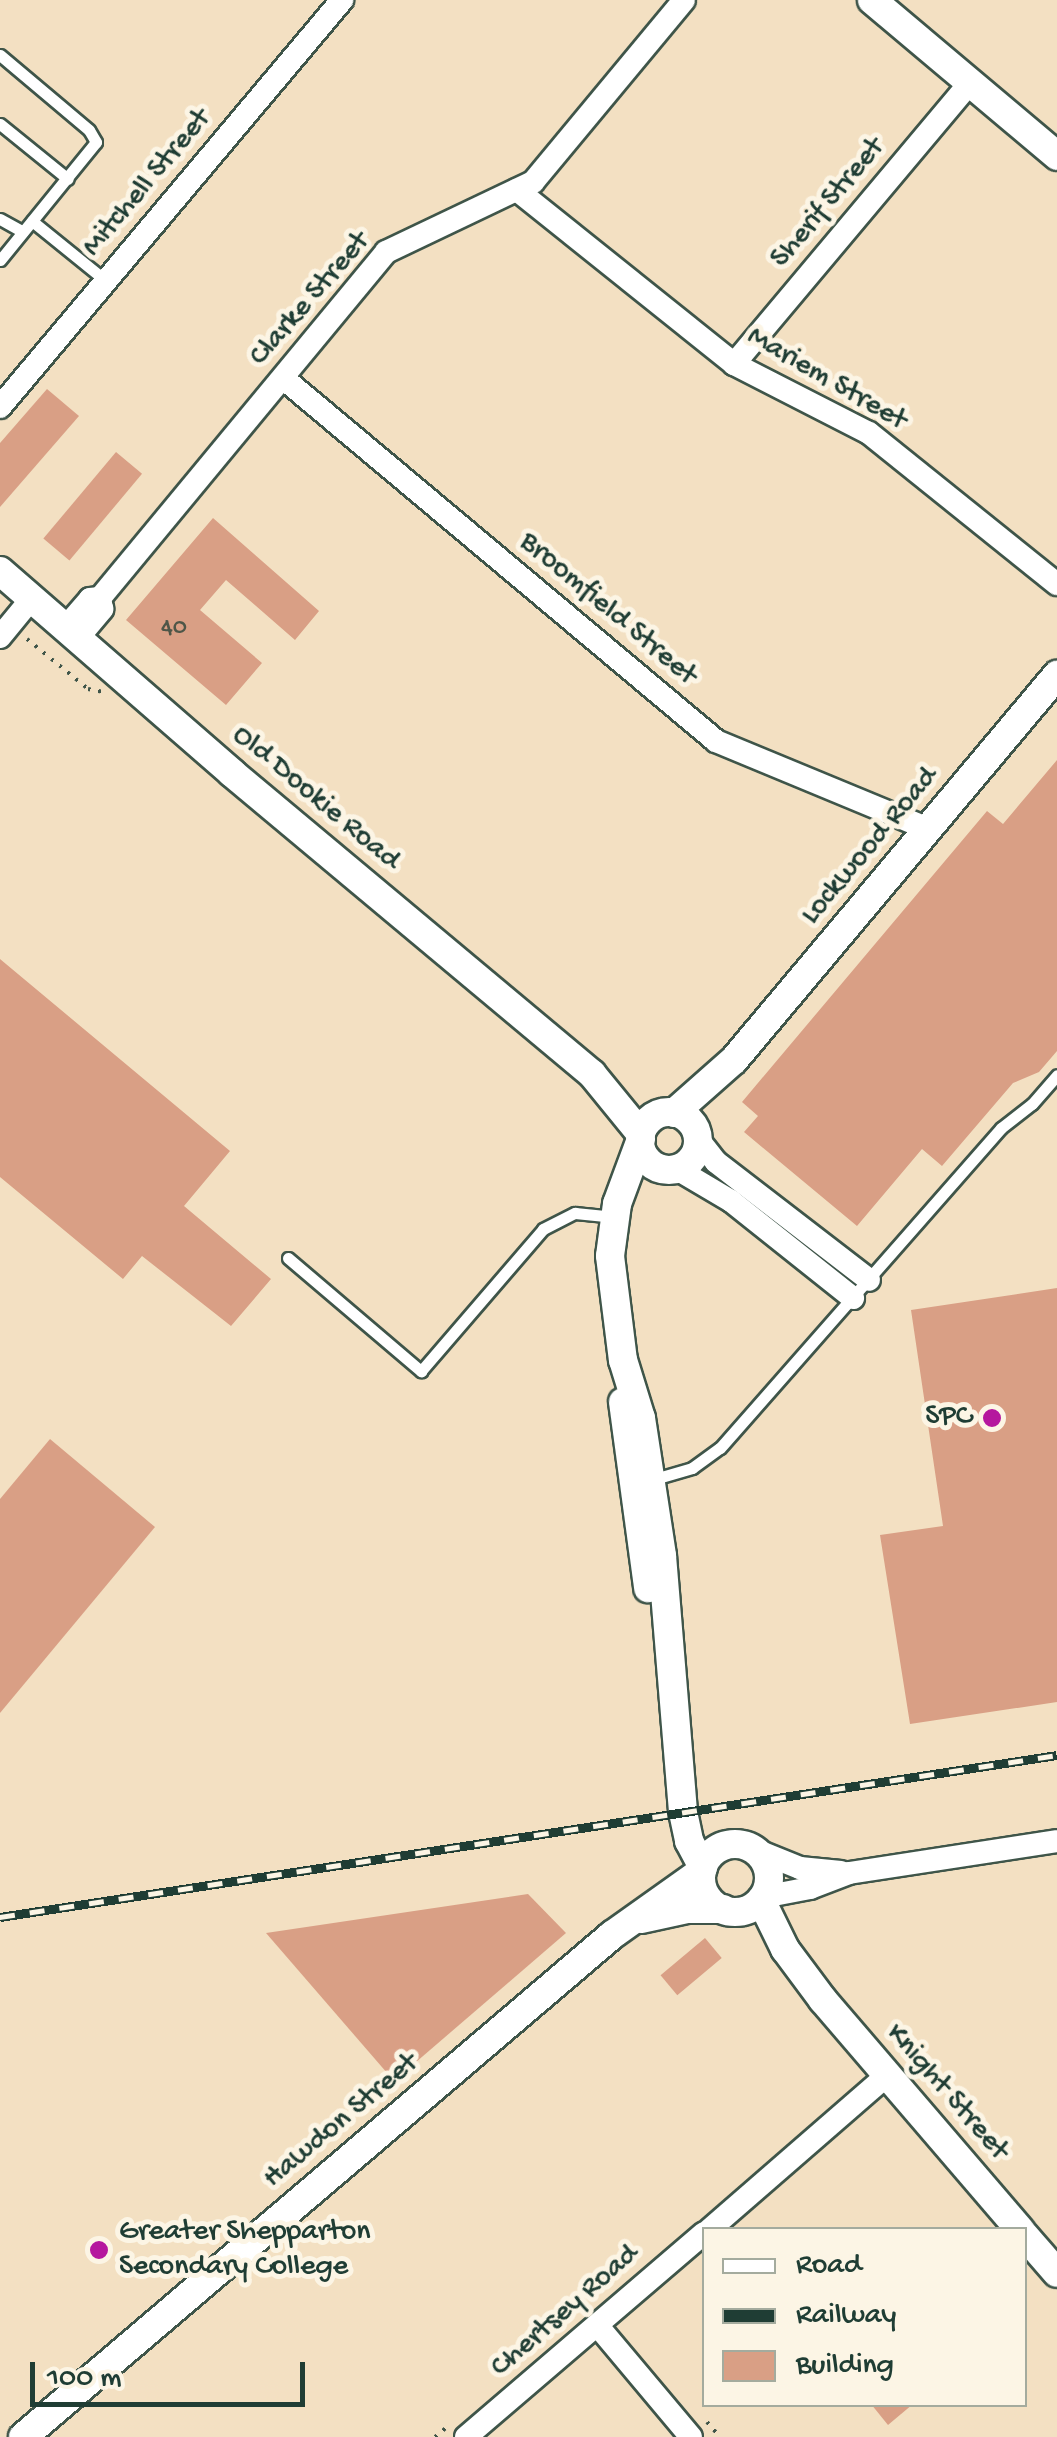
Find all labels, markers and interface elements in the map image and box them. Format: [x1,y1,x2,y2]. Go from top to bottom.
street label: Mitchell Street [76,103,220,265]
street label: Sherif Street [764,132,894,276]
street label: Clarke Street [243,226,379,374]
street label: Mariem Street [740,320,912,440]
street label: Broomfield Street [511,525,703,695]
house number: 40 [161,614,187,644]
street label: Old Dookie Road [224,718,406,880]
street label: Lockwood Road [795,761,947,933]
place label: SPC [925,1400,972,1436]
marker: SPC [981,1407,1003,1429]
street label: Knight Street [877,2017,1015,2169]
street label: Hawdon Street [257,2047,427,2197]
place label: Greater Shepparton Secondary College [119,2215,371,2286]
legend [702,2227,1027,2407]
street label: Chertsey Road [485,2238,647,2386]
marker: Greater Shepparton Secondary College [88,2239,110,2261]
text: Road [796,2249,862,2284]
text: Railway [796,2299,896,2334]
scale bar [35,2342,310,2404]
text: Building [796,2349,894,2384]
text: 100 m [47,2362,122,2397]

